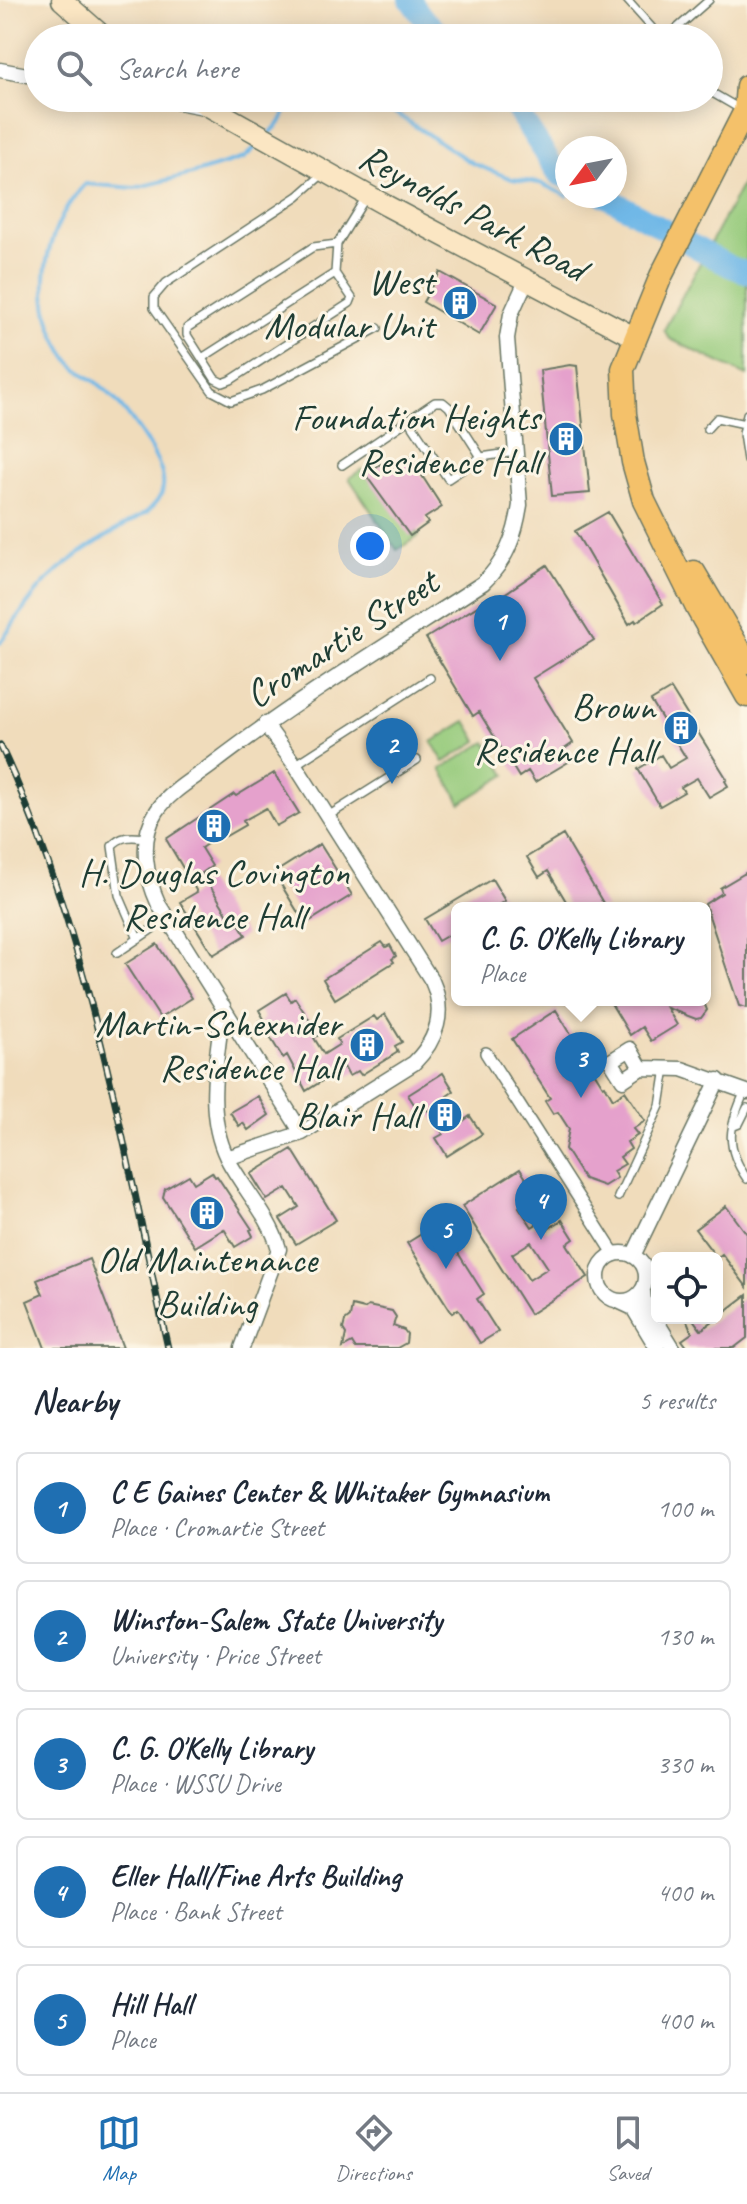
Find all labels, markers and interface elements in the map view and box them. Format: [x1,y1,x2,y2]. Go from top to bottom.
search box [24,24,723,112]
icon: search [52,46,96,90]
text: Search here [116,49,238,87]
street label: Reynolds Park Road [351,133,600,295]
north arrow [555,136,627,208]
place label: West Modular Unit [264,258,437,349]
building icon: West Modular Unit [441,284,479,322]
place label: Foundation Heights Residence Hall [292,394,547,485]
building icon: Foundation Heights Residence Hall [547,420,585,458]
your location [350,526,390,566]
street label: Cromartie Street [236,557,449,718]
pin: 1 [474,595,526,661]
place label: Brown Residence Hall [474,683,662,774]
building icon: Brown Residence Hall [662,709,700,747]
pin: 2 [366,718,418,784]
building icon: H. Douglas Covington Residence Hall [195,807,233,845]
place label: H. Douglas Covington Residence Hall [79,849,350,940]
popup [451,902,711,1006]
text: C. G. O'Kelly Library [479,919,683,957]
text: Place [479,957,525,990]
place label: Martin-Schexnider Residence Hall [95,1000,348,1091]
building icon: Martin-Schexnider Residence Hall [348,1026,386,1064]
pin: 3 [555,1032,607,1098]
place label: Blair Hall [296,1092,426,1139]
building icon: Blair Hall [426,1096,464,1134]
pin: 4 [515,1174,567,1240]
building icon: Old Maintenance Building [188,1194,226,1232]
pin: 5 [420,1203,472,1269]
place label: Old Maintenance Building [97,1236,320,1327]
map controls [651,1252,723,1324]
button: locate [651,1252,723,1324]
text: Nearby [32,1379,118,1422]
text: 5 results [639,1384,715,1417]
text: C E Gaines Center & Whitaker Gymnasium [110,1473,549,1511]
text: 1 [54,1492,66,1525]
text: 100 m [657,1492,713,1525]
text: Place · Cromartie Street [110,1511,324,1544]
text: Winston-Salem State University [110,1601,442,1639]
text: 2 [54,1620,66,1653]
text: 130 m [657,1620,713,1653]
text: University · Price Street [110,1639,321,1672]
text: C. G. O'Kelly Library [110,1729,313,1767]
text: 3 [54,1748,66,1781]
text: 330 m [657,1748,713,1781]
text: Place · WSSU Drive [110,1767,281,1800]
text: Eller Hall/Fine Arts Building [110,1857,401,1895]
text: 4 [54,1876,66,1909]
text: 400 m [657,1876,713,1909]
text: Place · Bank Street [110,1895,282,1928]
text: Hill Hall [110,1985,192,2023]
text: 5 [54,2004,66,2037]
text: 400 m [657,2004,713,2037]
text: Place [110,2023,156,2056]
tab: Map [97,2111,141,2187]
tab: Directions [335,2111,412,2187]
tab: Saved [606,2111,650,2187]

